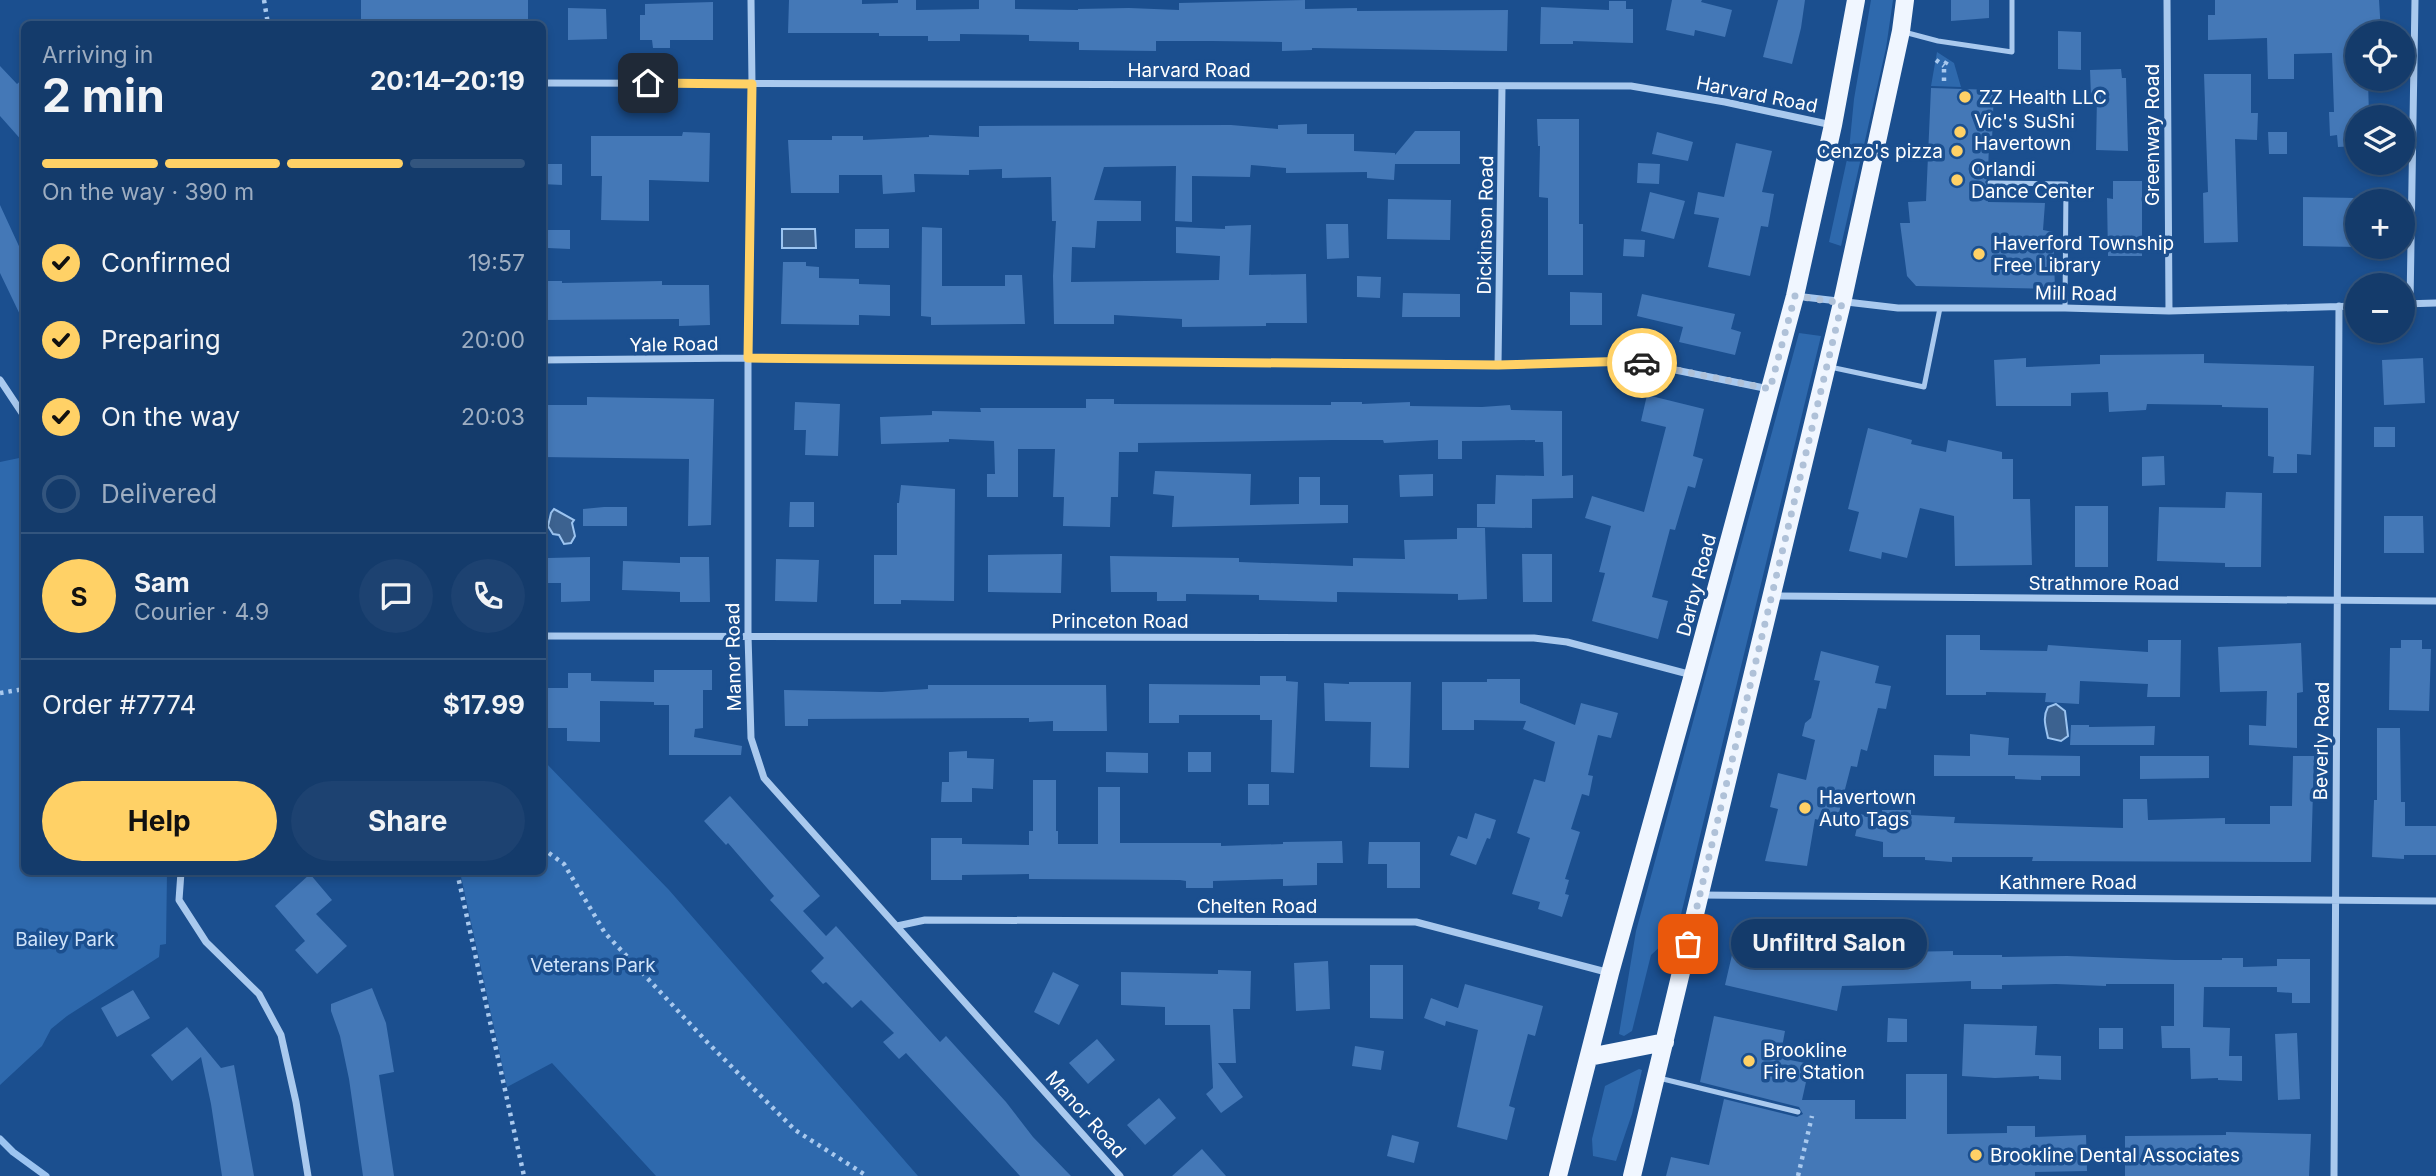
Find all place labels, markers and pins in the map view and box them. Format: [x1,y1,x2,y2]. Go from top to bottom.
pin [618,53,678,113]
place label: ZZ Health LLC [1979,86,2107,109]
marker: ZZ Health LLC [1957,89,1973,105]
place label: Vic's SuShi Havertown [1974,110,2075,155]
marker: Vic's SuShi Havertown [1952,124,1968,140]
place label: Cenzo's pizza [1817,140,1943,163]
marker: Cenzo's pizza [1949,143,1965,159]
place label: Orlandi Dance Center [1971,158,2094,203]
marker: Orlandi Dance Center [1949,172,1965,188]
place label: Haverford Township Free Library [1993,232,2174,277]
marker: Haverford Township Free Library [1971,246,1987,262]
place label: Havertown Auto Tags [1819,786,1916,831]
marker: Havertown Auto Tags [1797,800,1813,816]
pin [1658,914,1718,974]
callout: Unfiltrd Salon [1730,920,1926,968]
place label: Brookline Fire Station [1763,1039,1865,1084]
marker: Brookline Fire Station [1741,1053,1757,1069]
place label: Brookline Dental Associates [1990,1144,2240,1167]
marker: Brookline Dental Associates [1968,1147,1984,1163]

